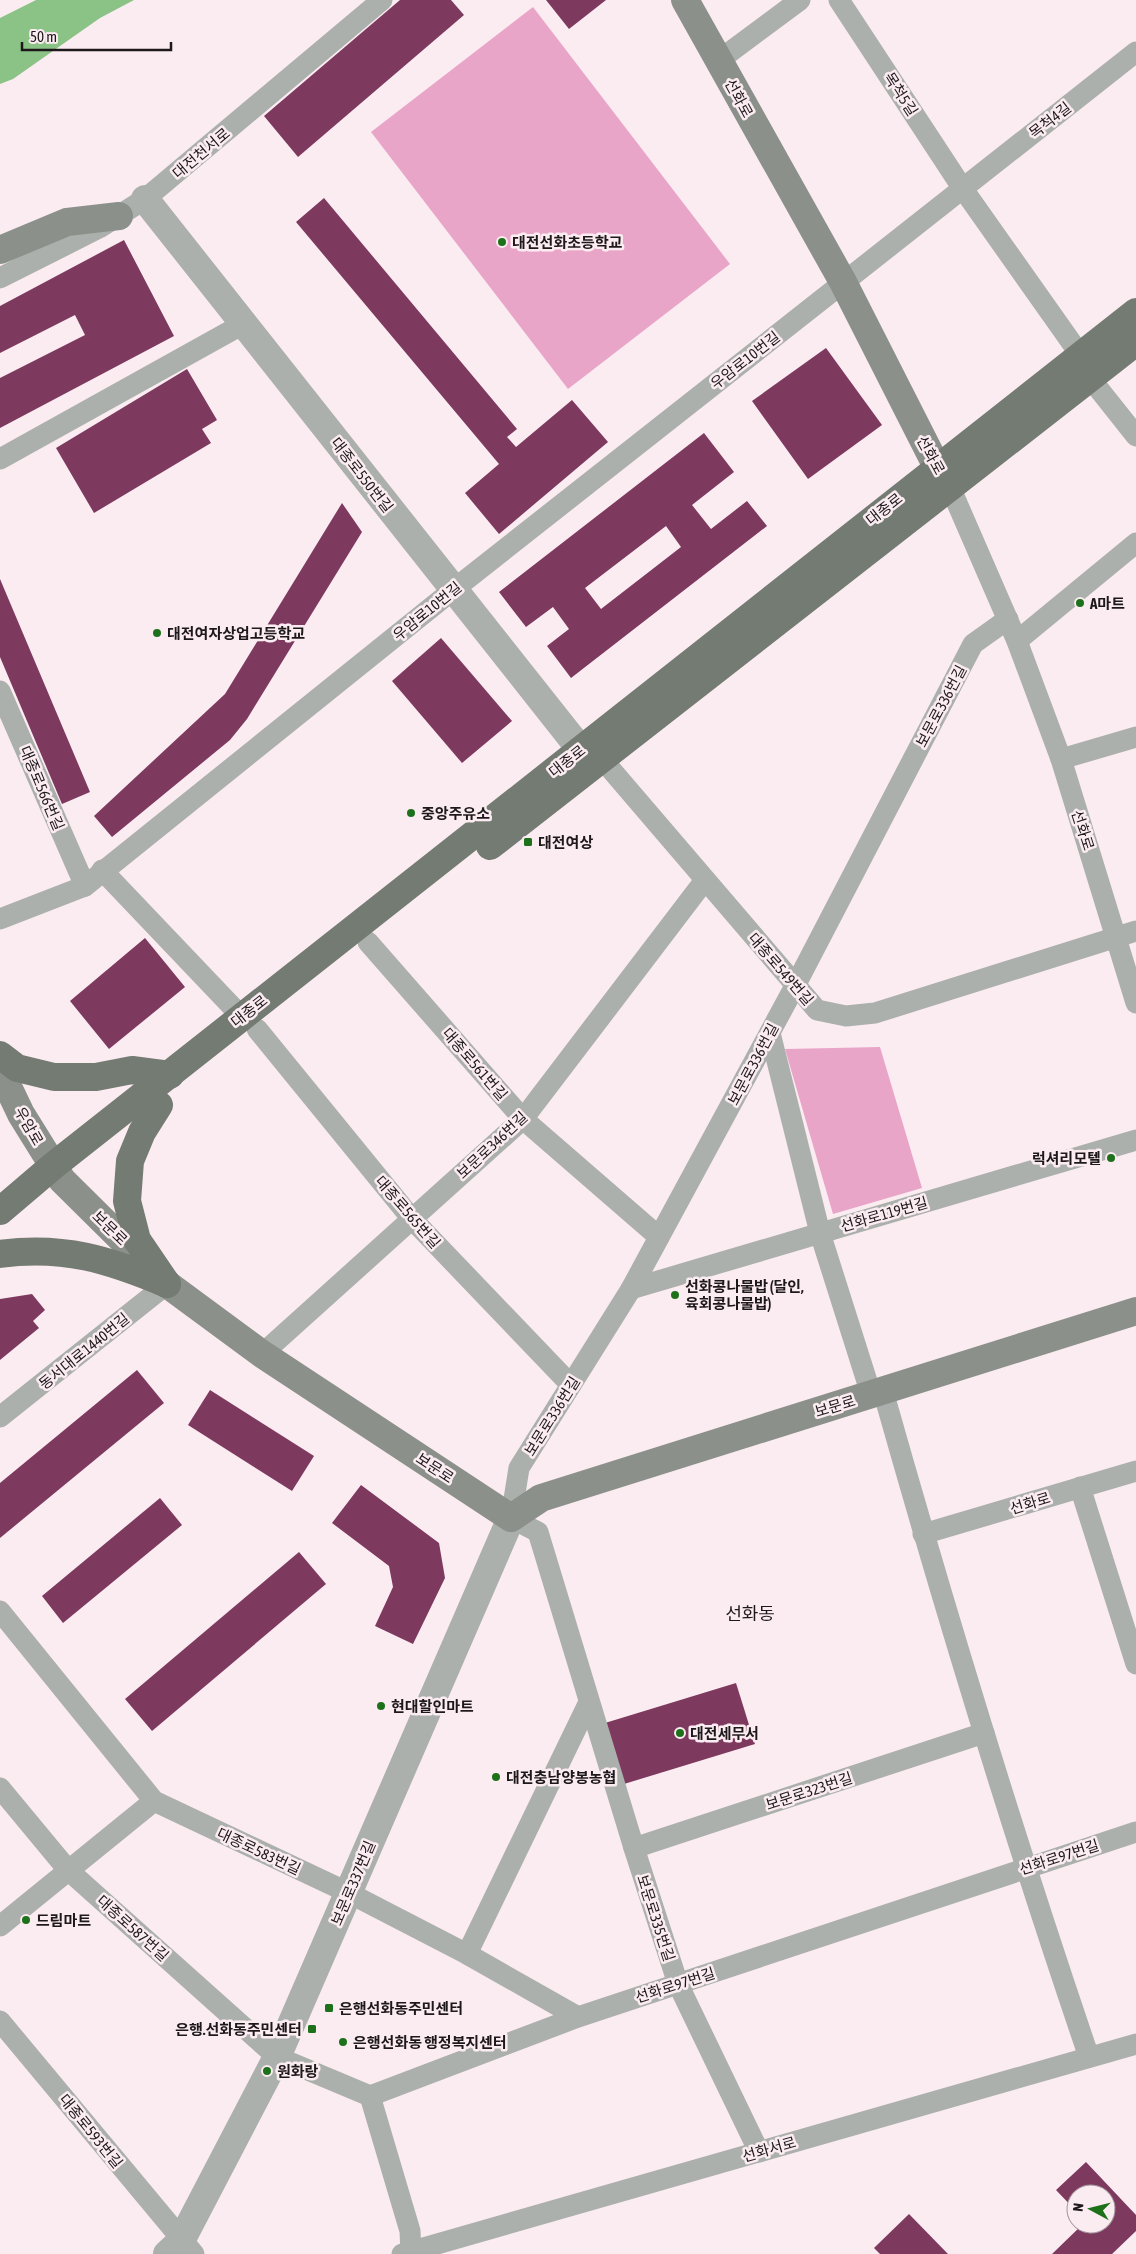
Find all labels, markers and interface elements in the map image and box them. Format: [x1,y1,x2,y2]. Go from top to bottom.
scale bar [22,20,171,52]
text: 50 m [30,28,57,45]
street label: 목척5길 [881,69,921,119]
street label: 선화로 [722,76,756,120]
street label: 목척4길 [1026,98,1074,142]
street label: 대전천서로 [169,124,233,182]
place label: 대전선화초등학교 [512,234,623,251]
marker: 대전선화초등학교 [496,236,508,248]
street label: 우암로10번길 [707,328,783,392]
street label: 선화로 [914,433,948,477]
street label: 대종로550번길 [328,434,396,516]
street label: 대종로 [862,490,906,528]
street label: 우암로10번길 [389,578,465,644]
place label: A마트 [1089,595,1125,612]
marker: A마트 [1074,597,1086,609]
place label: 대전여자상업고등학교 [167,625,305,642]
marker: 대전여자상업고등학교 [151,627,163,639]
street label: 보문로336번길 [912,662,970,750]
street label: 대종로 [545,742,589,780]
street label: 대종로566번길 [17,743,67,833]
place label: 중앙주유소 [421,805,490,822]
marker: 중앙주유소 [405,807,417,819]
street label: 선화로 [1069,808,1097,852]
place label: 대전여상 [538,834,593,851]
marker: 대전여상 [522,836,534,848]
street label: 대종로549번길 [745,929,817,1009]
street label: 대종로 [227,992,271,1030]
street label: 보문로336번길 [724,1020,782,1108]
street label: 대종로561번길 [439,1024,511,1104]
street label: 우암로 [11,1104,47,1148]
street label: 보문로346번길 [453,1108,531,1182]
place label: 럭셔리모텔 [1032,1150,1101,1167]
marker: 럭셔리모텔 [1105,1152,1117,1164]
street label: 대종로565번길 [372,1172,444,1252]
street label: 선화로119번길 [838,1193,930,1235]
street label: 보문로 [89,1208,131,1248]
place label: 선화콩나물밥 (달인, 육회콩나물밥) [685,1278,804,1312]
marker: 선화콩나물밥 (달인, 육회콩나물밥) [669,1289,681,1301]
street label: 동서대로1440번길 [36,1309,132,1393]
street label: 보문로336번길 [521,1373,583,1459]
street label: 보문로 [813,1392,857,1420]
street label: 보문로 [413,1450,457,1486]
street label: 선화로 [1008,1489,1052,1517]
district label: 선화동 [725,1603,775,1624]
place label: 현대할인마트 [391,1698,474,1715]
marker: 현대할인마트 [375,1700,387,1712]
place label: 대전세무서 [690,1725,759,1742]
marker: 대전세무서 [674,1727,686,1739]
place label: 대전충남양봉농협 [506,1769,616,1786]
street label: 보문로323번길 [764,1769,854,1813]
marker: 대전충남양봉농협 [490,1771,502,1783]
street label: 대종로583번길 [215,1824,303,1878]
street label: 선화로97번길 [1017,1836,1101,1878]
street label: 보문로337번길 [328,1838,378,1928]
street label: 보문로335번길 [634,1873,678,1963]
street label: 대종로587번길 [94,1892,172,1964]
place label: 드림마트 [36,1912,91,1929]
marker: 드림마트 [20,1914,32,1926]
street label: 선화로97번길 [633,1964,717,2006]
place label: 은행선화동주민센터 [339,2000,463,2017]
marker: 은행선화동주민센터 [323,2002,335,2014]
place label: 은행.선화동주민센터 [175,2021,302,2038]
marker: 은행.선화동주민센터 [306,2023,318,2035]
place label: 은행선화동 행정복지센터 [353,2034,507,2051]
marker: 은행선화동 행정복지센터 [337,2036,349,2048]
place label: 원화랑 [277,2063,319,2080]
marker: 원화랑 [261,2065,273,2077]
street label: 대종로593번길 [56,2091,126,2171]
street label: 선화서로 [740,2133,798,2165]
north arrow [1066,2184,1116,2234]
text: N [1070,2202,1087,2212]

